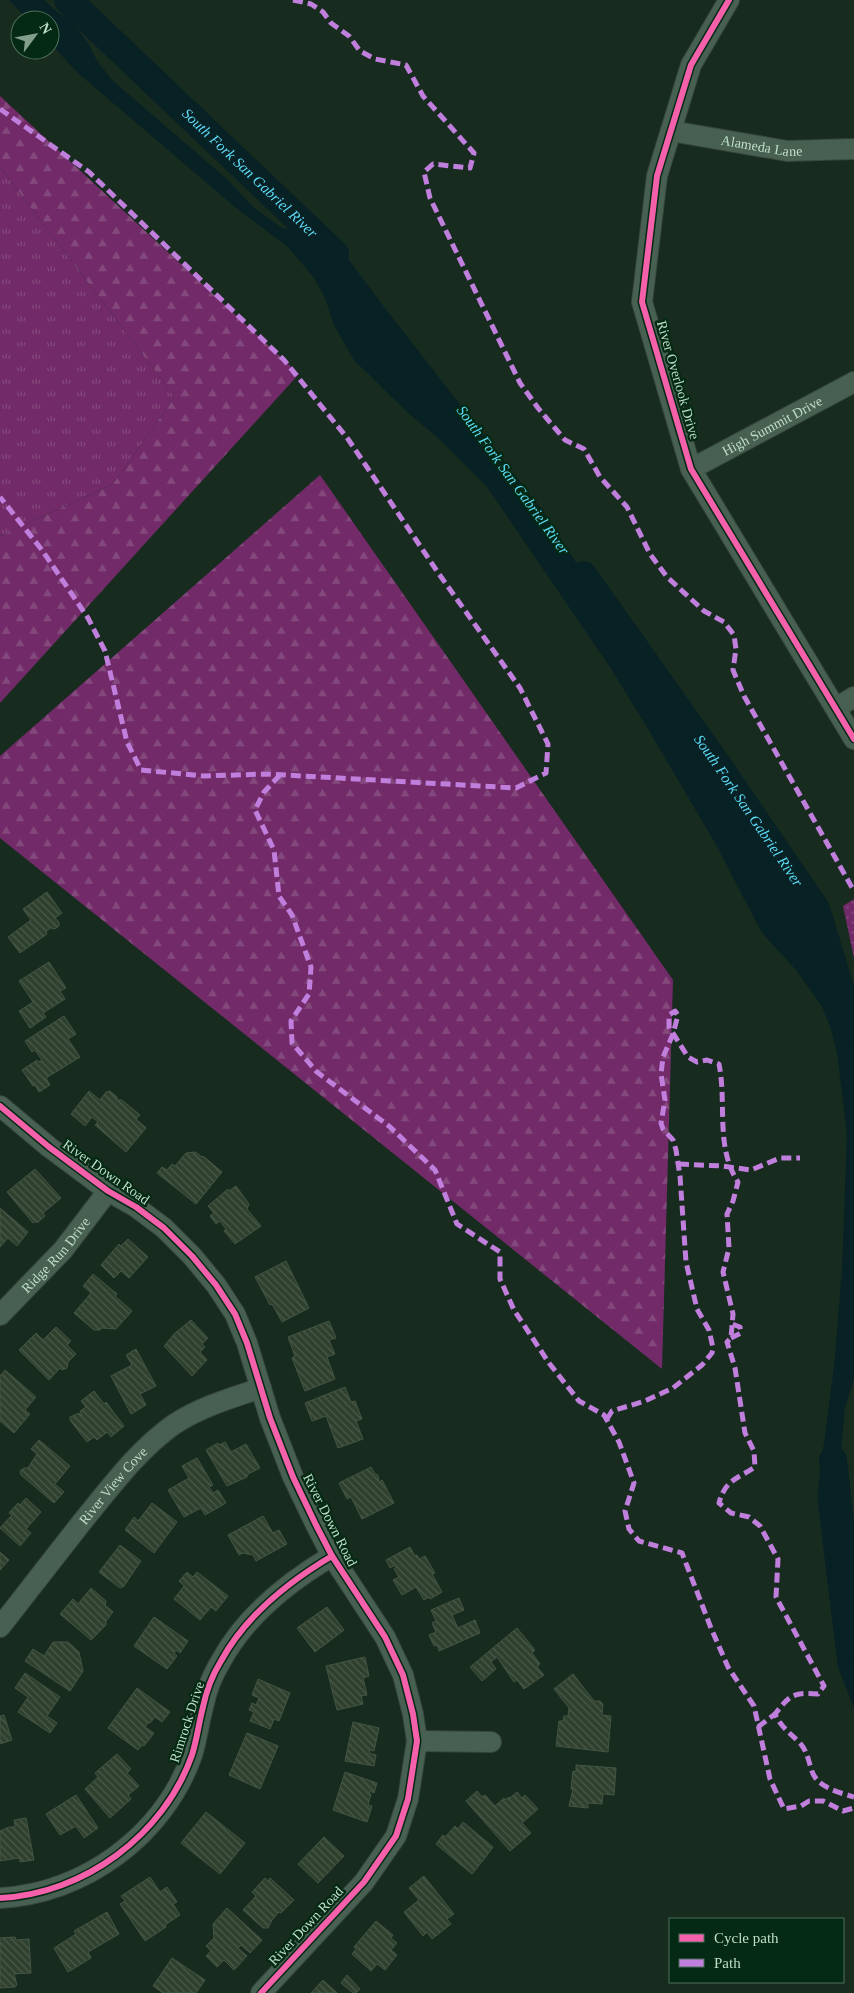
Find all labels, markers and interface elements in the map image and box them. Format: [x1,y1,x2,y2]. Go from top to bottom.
north arrow [10,10,60,60]
text: N [37,20,55,37]
water label: South Fork San Gabriel River [179,105,321,241]
street label: Alameda Lane [720,132,803,159]
street label: River Overlook Drive [654,319,702,441]
street label: High Summit Drive [720,393,825,458]
water label: South Fork San Gabriel River [454,402,572,558]
water label: South Fork San Gabriel River [691,732,806,890]
street label: River Down Road [60,1137,152,1207]
street label: Ridge Run Drive [18,1214,93,1296]
street label: River View Cove [76,1444,150,1527]
street label: River Down Road [300,1471,360,1569]
street label: Rimrock Drive [167,1680,207,1764]
street label: River Down Road [266,1884,346,1968]
legend [669,1918,844,1983]
text: Cycle path [714,1930,779,1946]
text: Path [714,1955,741,1971]

